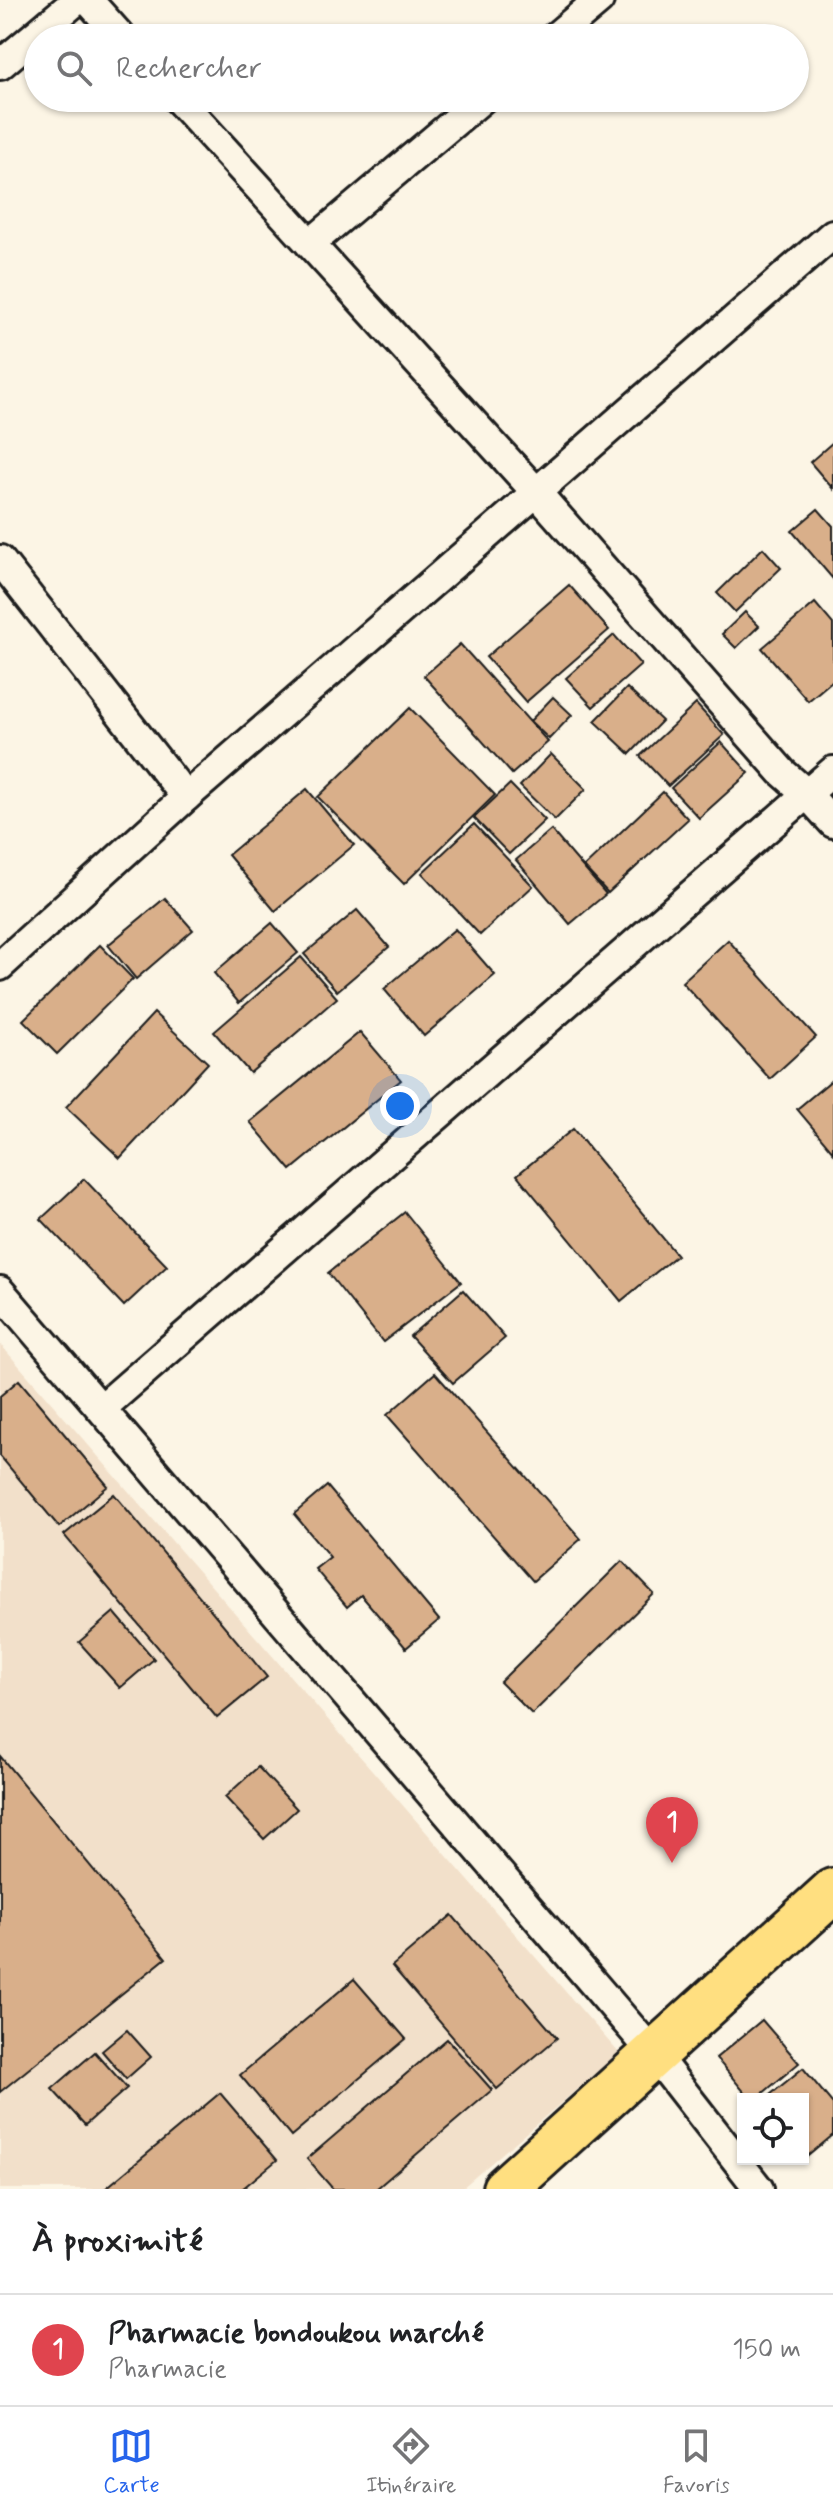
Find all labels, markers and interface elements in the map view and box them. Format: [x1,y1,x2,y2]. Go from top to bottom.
search box [24,24,809,112]
icon: search [52,46,96,90]
text: Rechercher [116,49,262,88]
your location [380,1086,420,1126]
pin: 1 [646,1797,698,1863]
map controls [737,2093,809,2165]
button: locate [737,2093,809,2165]
text: À proximité [32,2219,203,2264]
text: Pharmacie bondoukou marché [108,2314,484,2353]
text: 1 [52,2333,64,2367]
text: 150 m [732,2333,801,2367]
text: Pharmacie [108,2353,227,2387]
tab: Carte [103,2424,160,2500]
tab: Itinéraire [366,2424,456,2500]
tab: Favoris [663,2424,730,2500]

